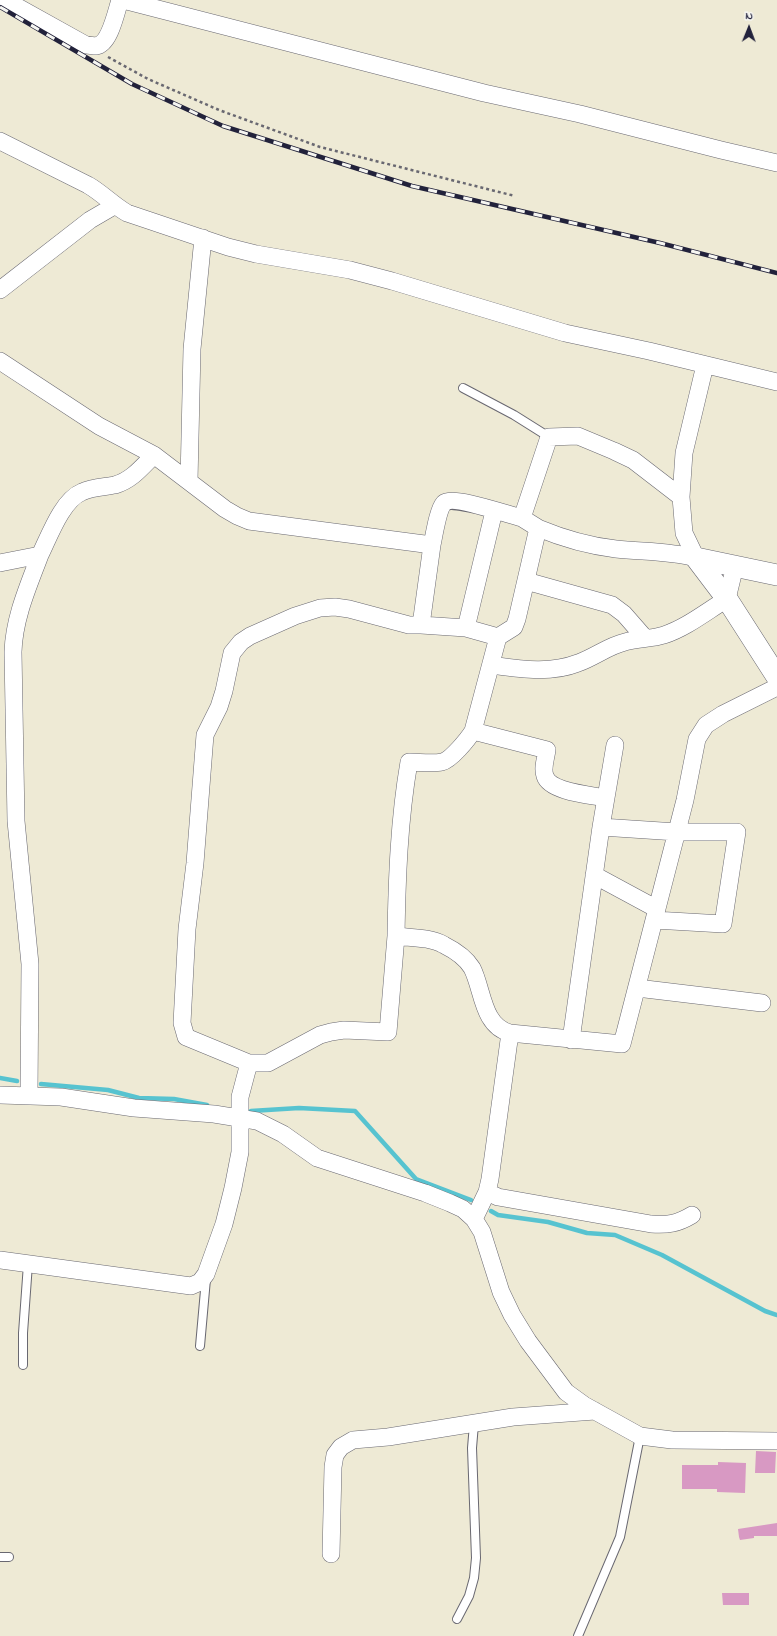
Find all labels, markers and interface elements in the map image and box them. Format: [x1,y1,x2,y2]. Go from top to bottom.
north arrow [729,8,769,48]
text: N [745,8,753,24]

